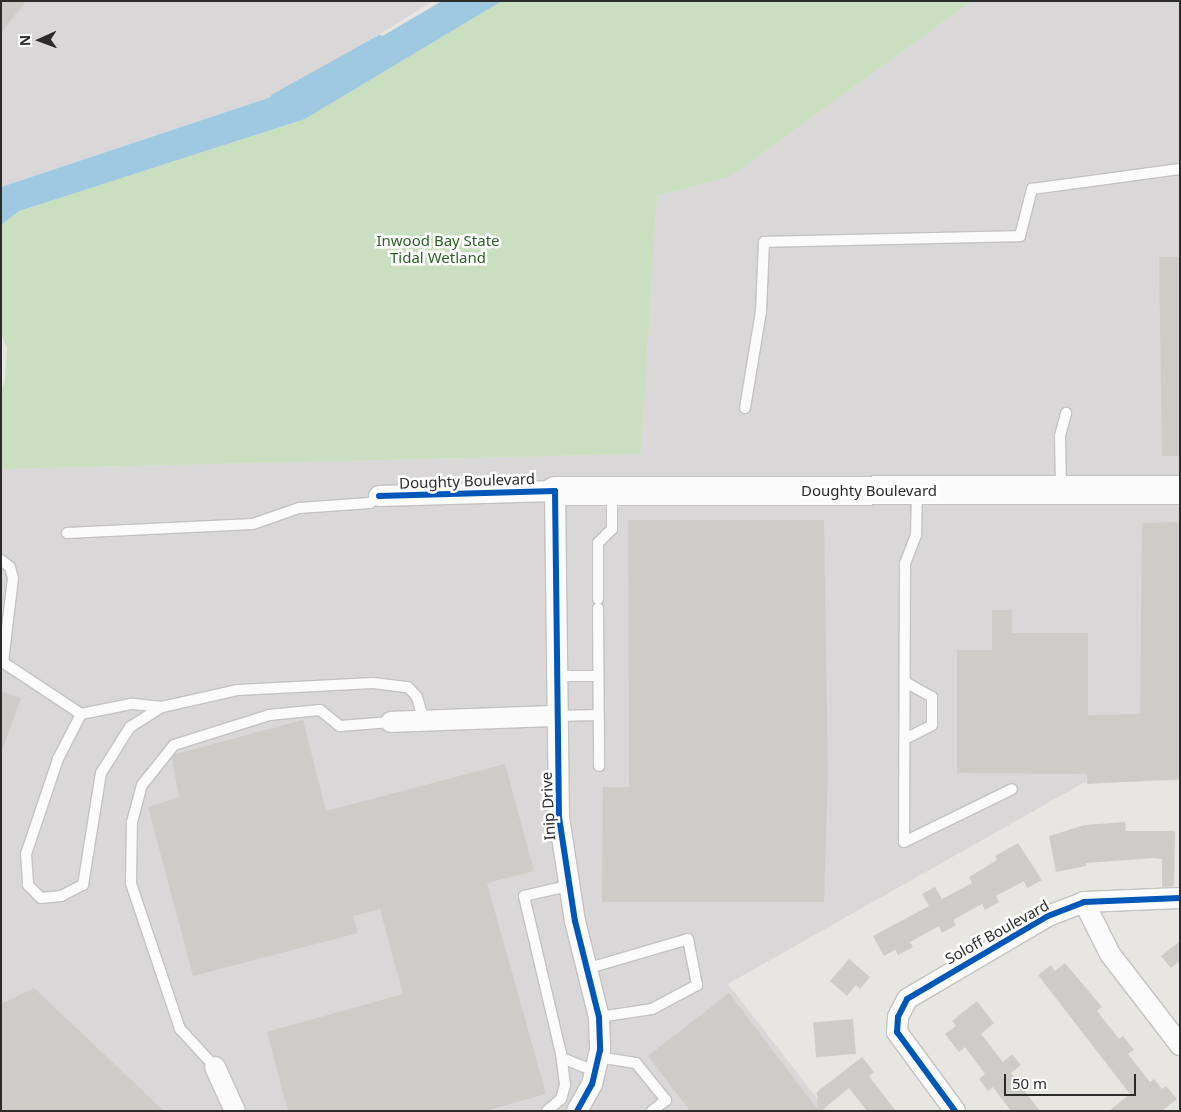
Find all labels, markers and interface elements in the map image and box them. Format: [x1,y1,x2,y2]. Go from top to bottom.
north arrow [15,15,65,65]
text: N [15,35,34,47]
park label: Inwood Bay State Tidal Wetland [376,231,500,266]
street label: Doughty Boulevard [399,470,535,492]
street label: Doughty Boulevard [801,482,937,500]
street label: Inip Drive [537,771,559,841]
street label: Soloff Boulevard [942,896,1052,968]
scale bar [1006,1064,1138,1096]
text: 50 m [1012,1073,1047,1093]

